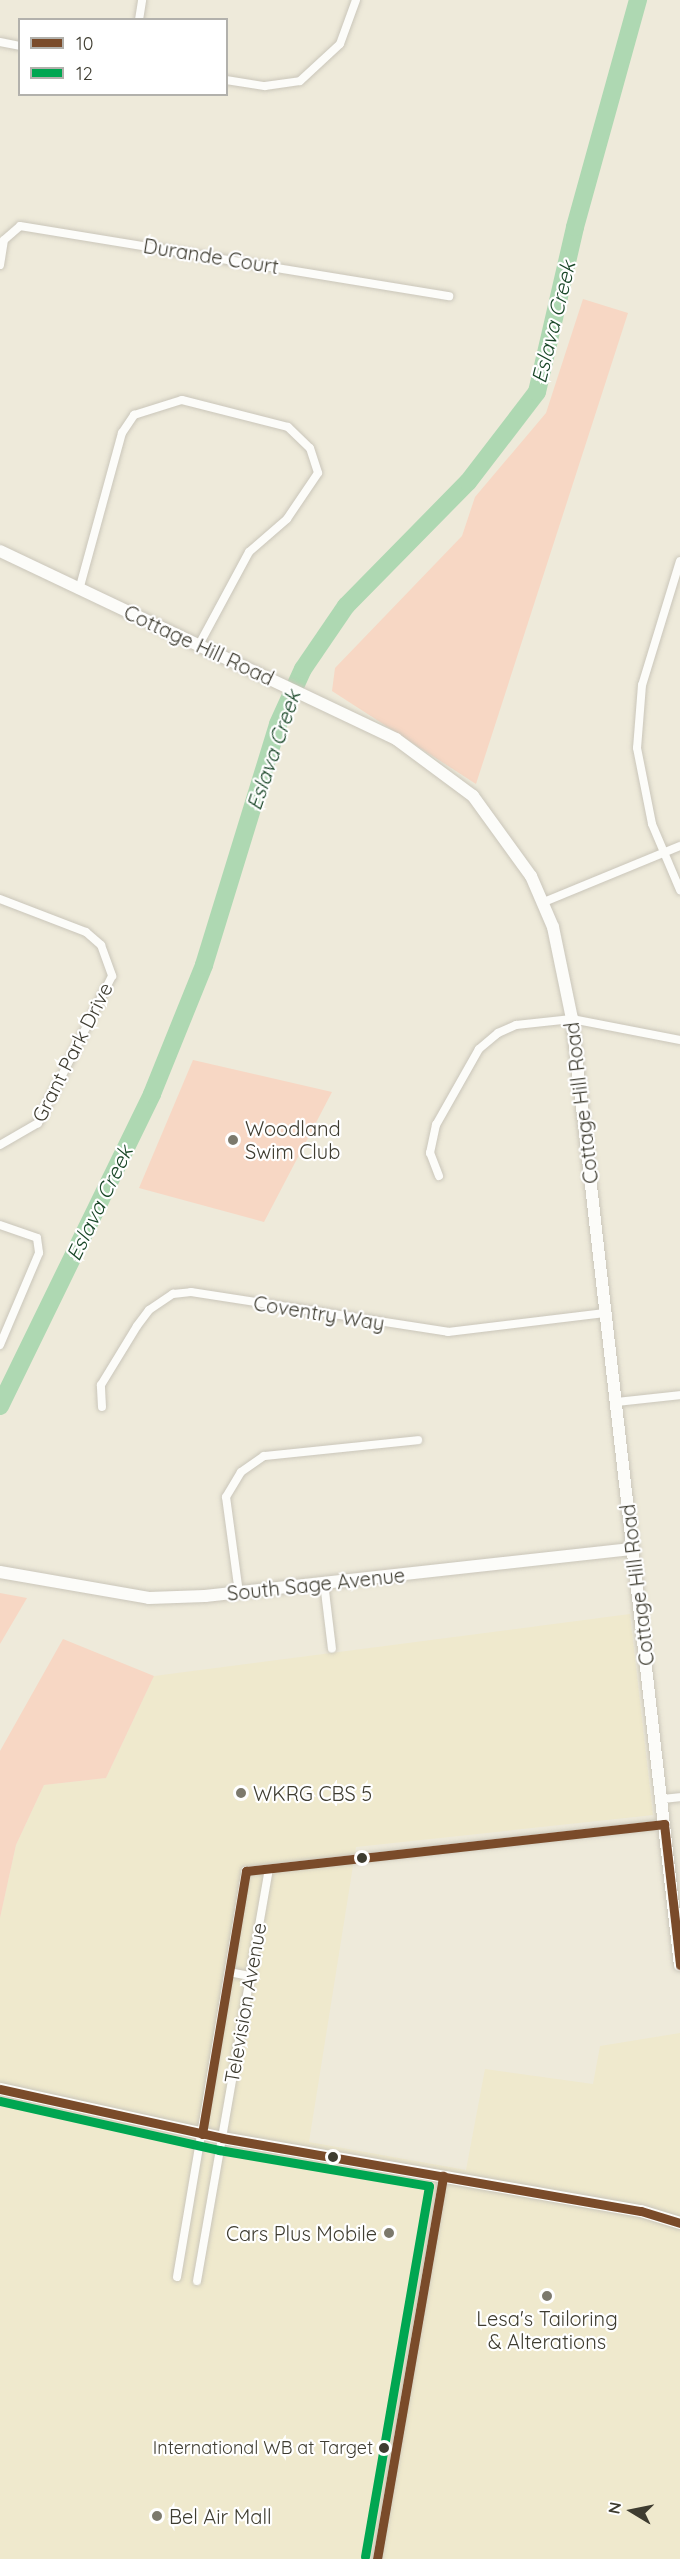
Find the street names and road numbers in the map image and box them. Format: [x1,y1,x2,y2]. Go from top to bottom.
street label: Durande Court [142,233,280,279]
street label: Cottage Hill Road [120,600,278,690]
street label: Grant Park Drive [27,978,117,1126]
street label: Cottage Hill Road [559,1021,603,1185]
street label: Coventry Way [252,1291,386,1335]
street label: Cottage Hill Road [615,1503,659,1667]
street label: South Sage Avenue [226,1563,406,1605]
street label: Television Avenue [219,1921,271,2085]

